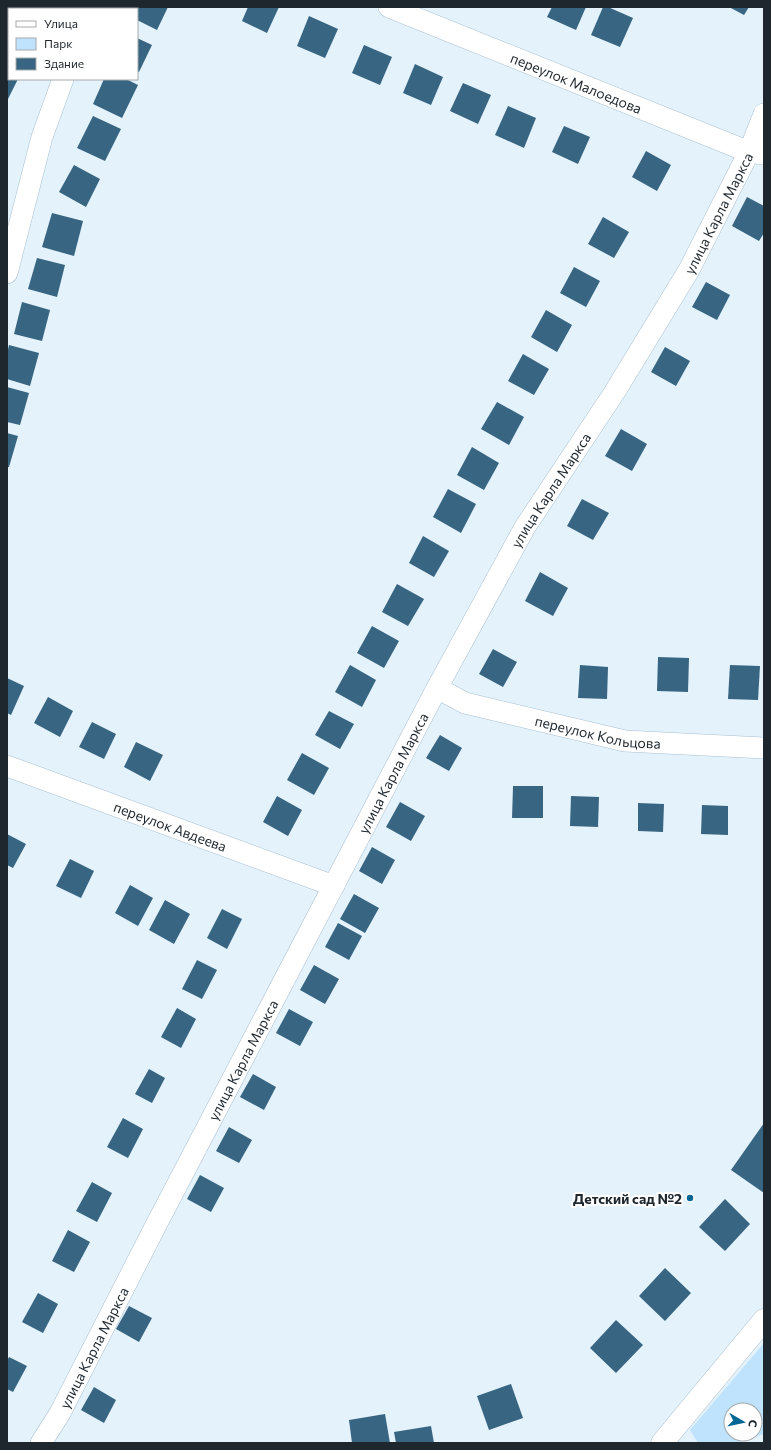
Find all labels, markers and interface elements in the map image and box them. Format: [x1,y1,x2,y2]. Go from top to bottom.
legend [8,8,138,80]
text: Улица [44,16,78,30]
text: Парк [44,36,73,50]
street label: переулок Малоедова [508,48,644,116]
text: Здание [44,56,84,70]
street label: улица Карла Маркса [680,149,756,277]
street label: улица Карла Маркса [507,429,594,551]
street label: улица Карла Маркса [354,709,431,836]
street label: переулок Кольцова [533,711,661,751]
street label: переулок Авдеева [112,797,229,854]
street label: улица Карла Маркса [204,997,281,1123]
place label: Детский сад №2 [573,1190,682,1207]
marker: Детский сад №2 [685,1193,695,1203]
street label: улица Карла Маркса [55,1284,131,1411]
north arrow [723,1402,763,1442]
text: С [746,1419,760,1429]

